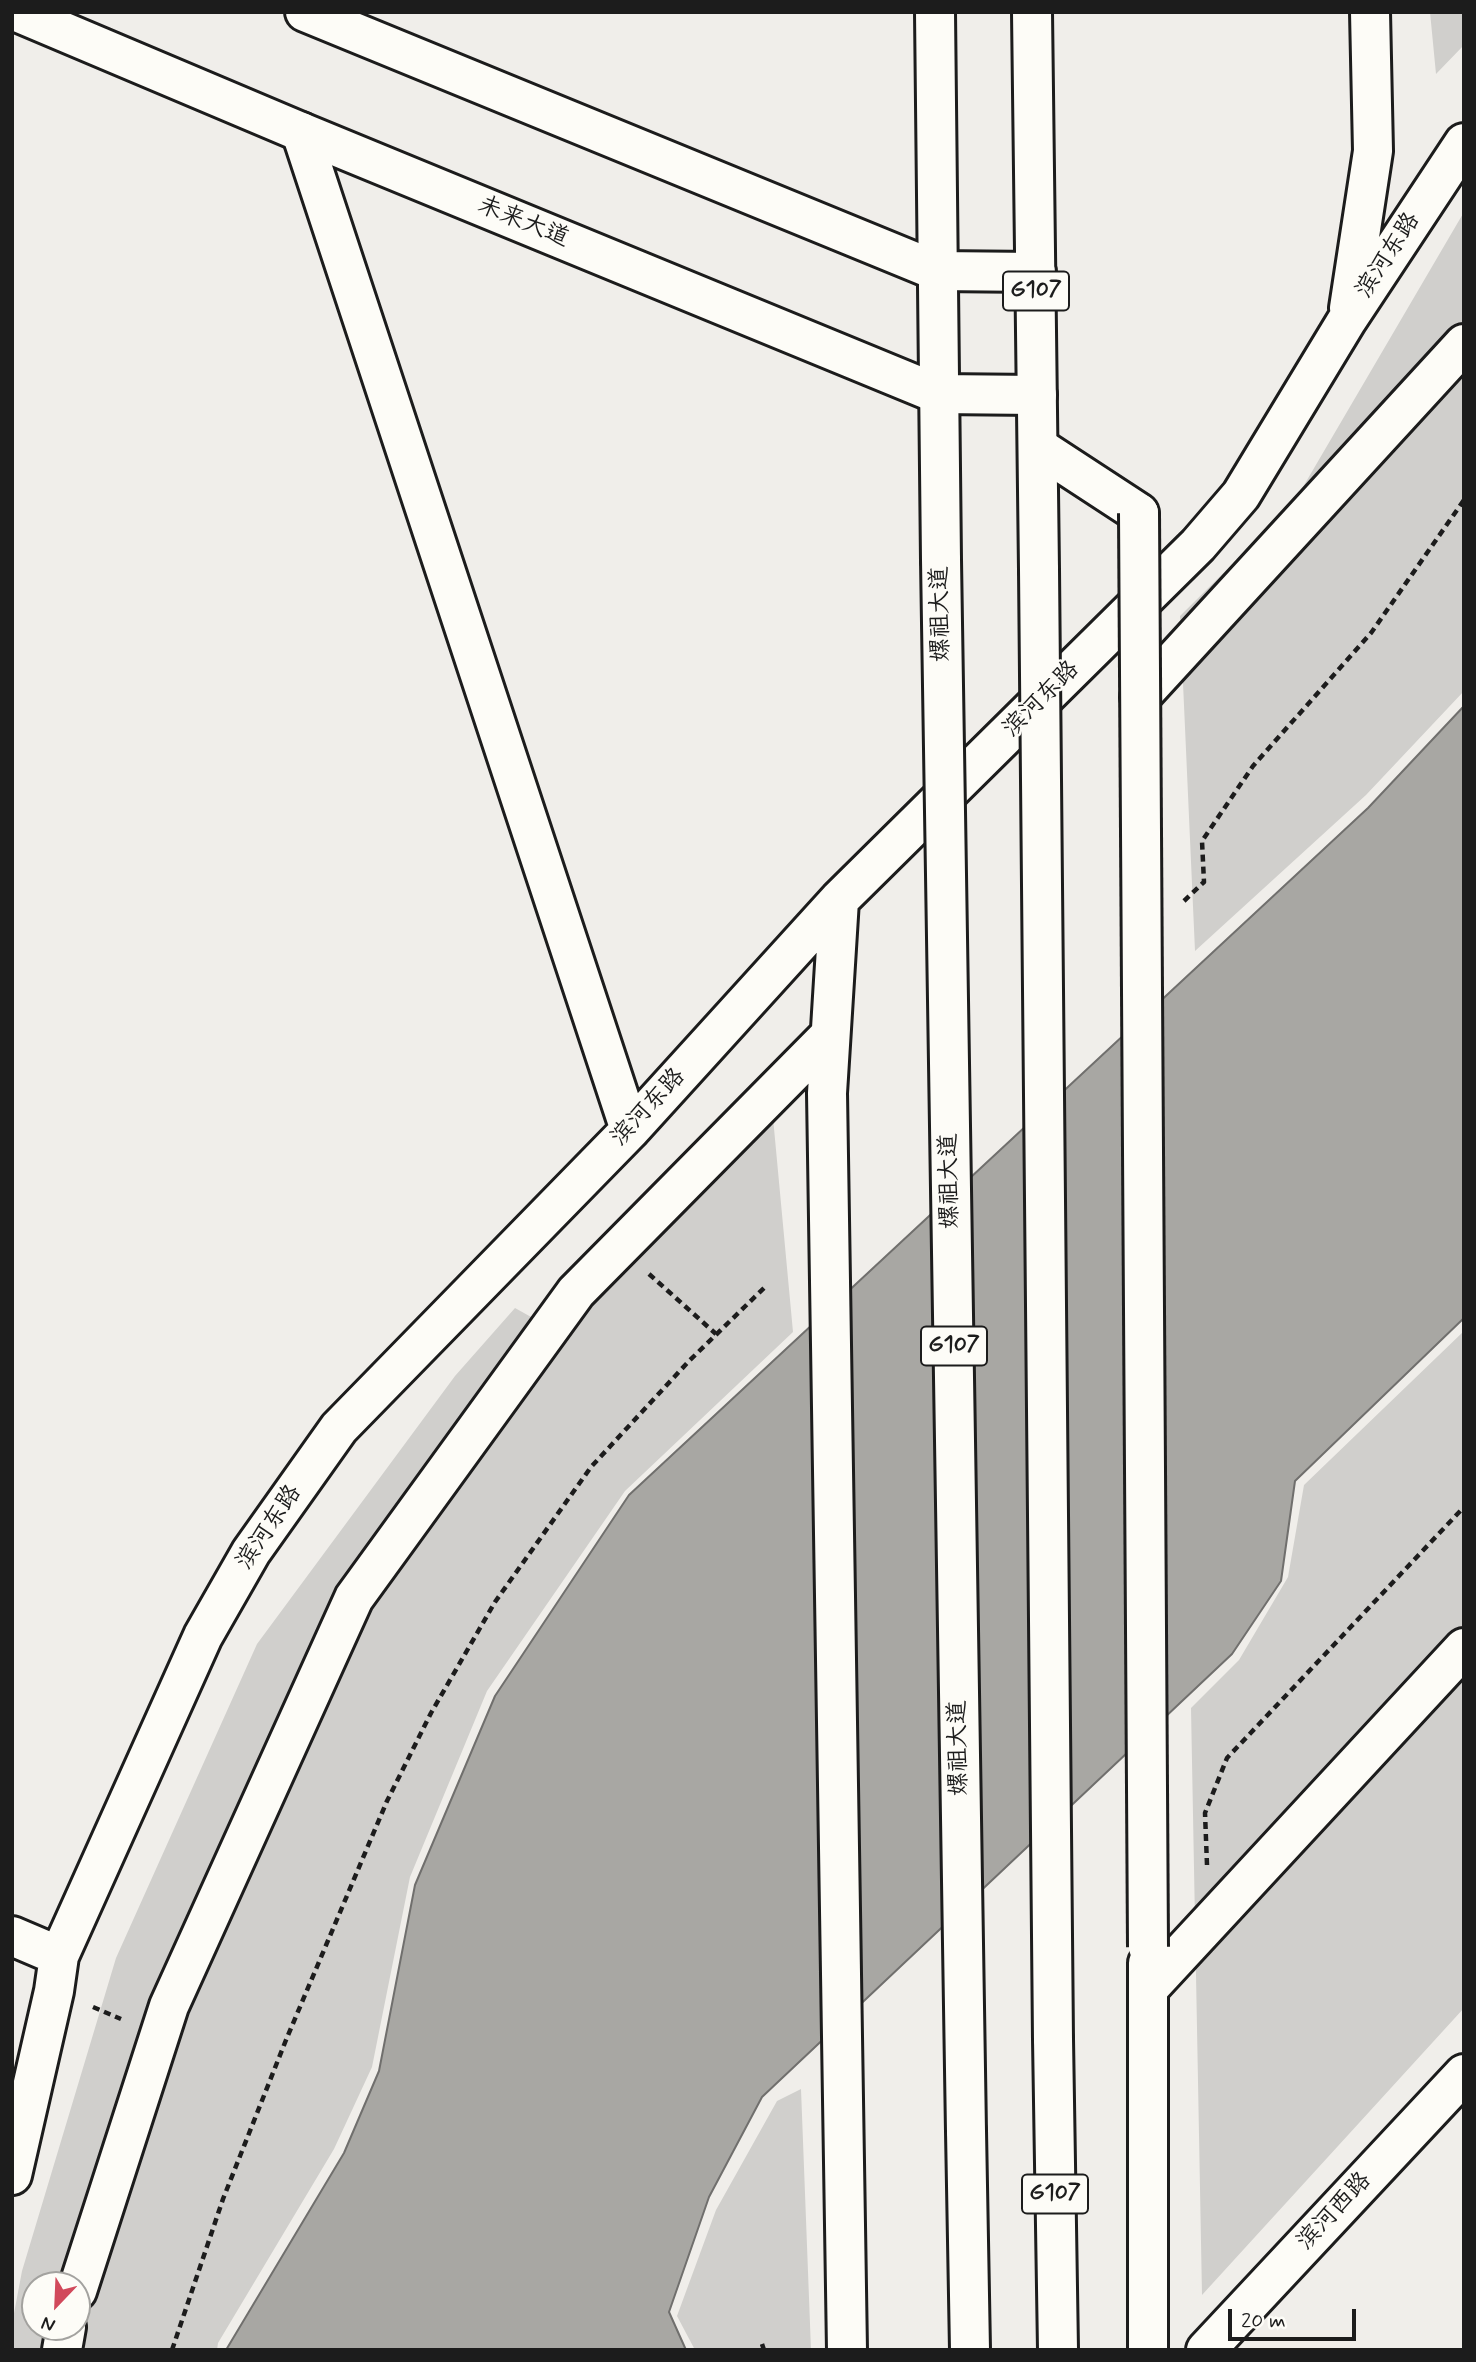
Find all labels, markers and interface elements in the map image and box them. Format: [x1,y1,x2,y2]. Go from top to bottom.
street label: 未来大道 [473,192,573,254]
street label: 滨河东路 [1351,208,1427,304]
road number: G107 [1003,272,1069,310]
street label: 嫘祖大道 [927,566,957,662]
street label: 滨河东路 [998,656,1086,744]
street label: 滨河东路 [606,1063,692,1153]
street label: 嫘祖大道 [936,1133,966,1229]
road number: G107 [921,1326,987,1366]
street label: 滨河东路 [231,1480,309,1576]
street label: 嫘祖大道 [945,1700,975,1796]
street label: 滨河西路 [1292,2167,1378,2257]
road number: G107 [1022,2174,1088,2214]
north arrow [21,2271,91,2341]
scale bar [1231,2296,1359,2340]
text: 20 m [1241,2307,1286,2335]
text: N [38,2310,59,2338]

